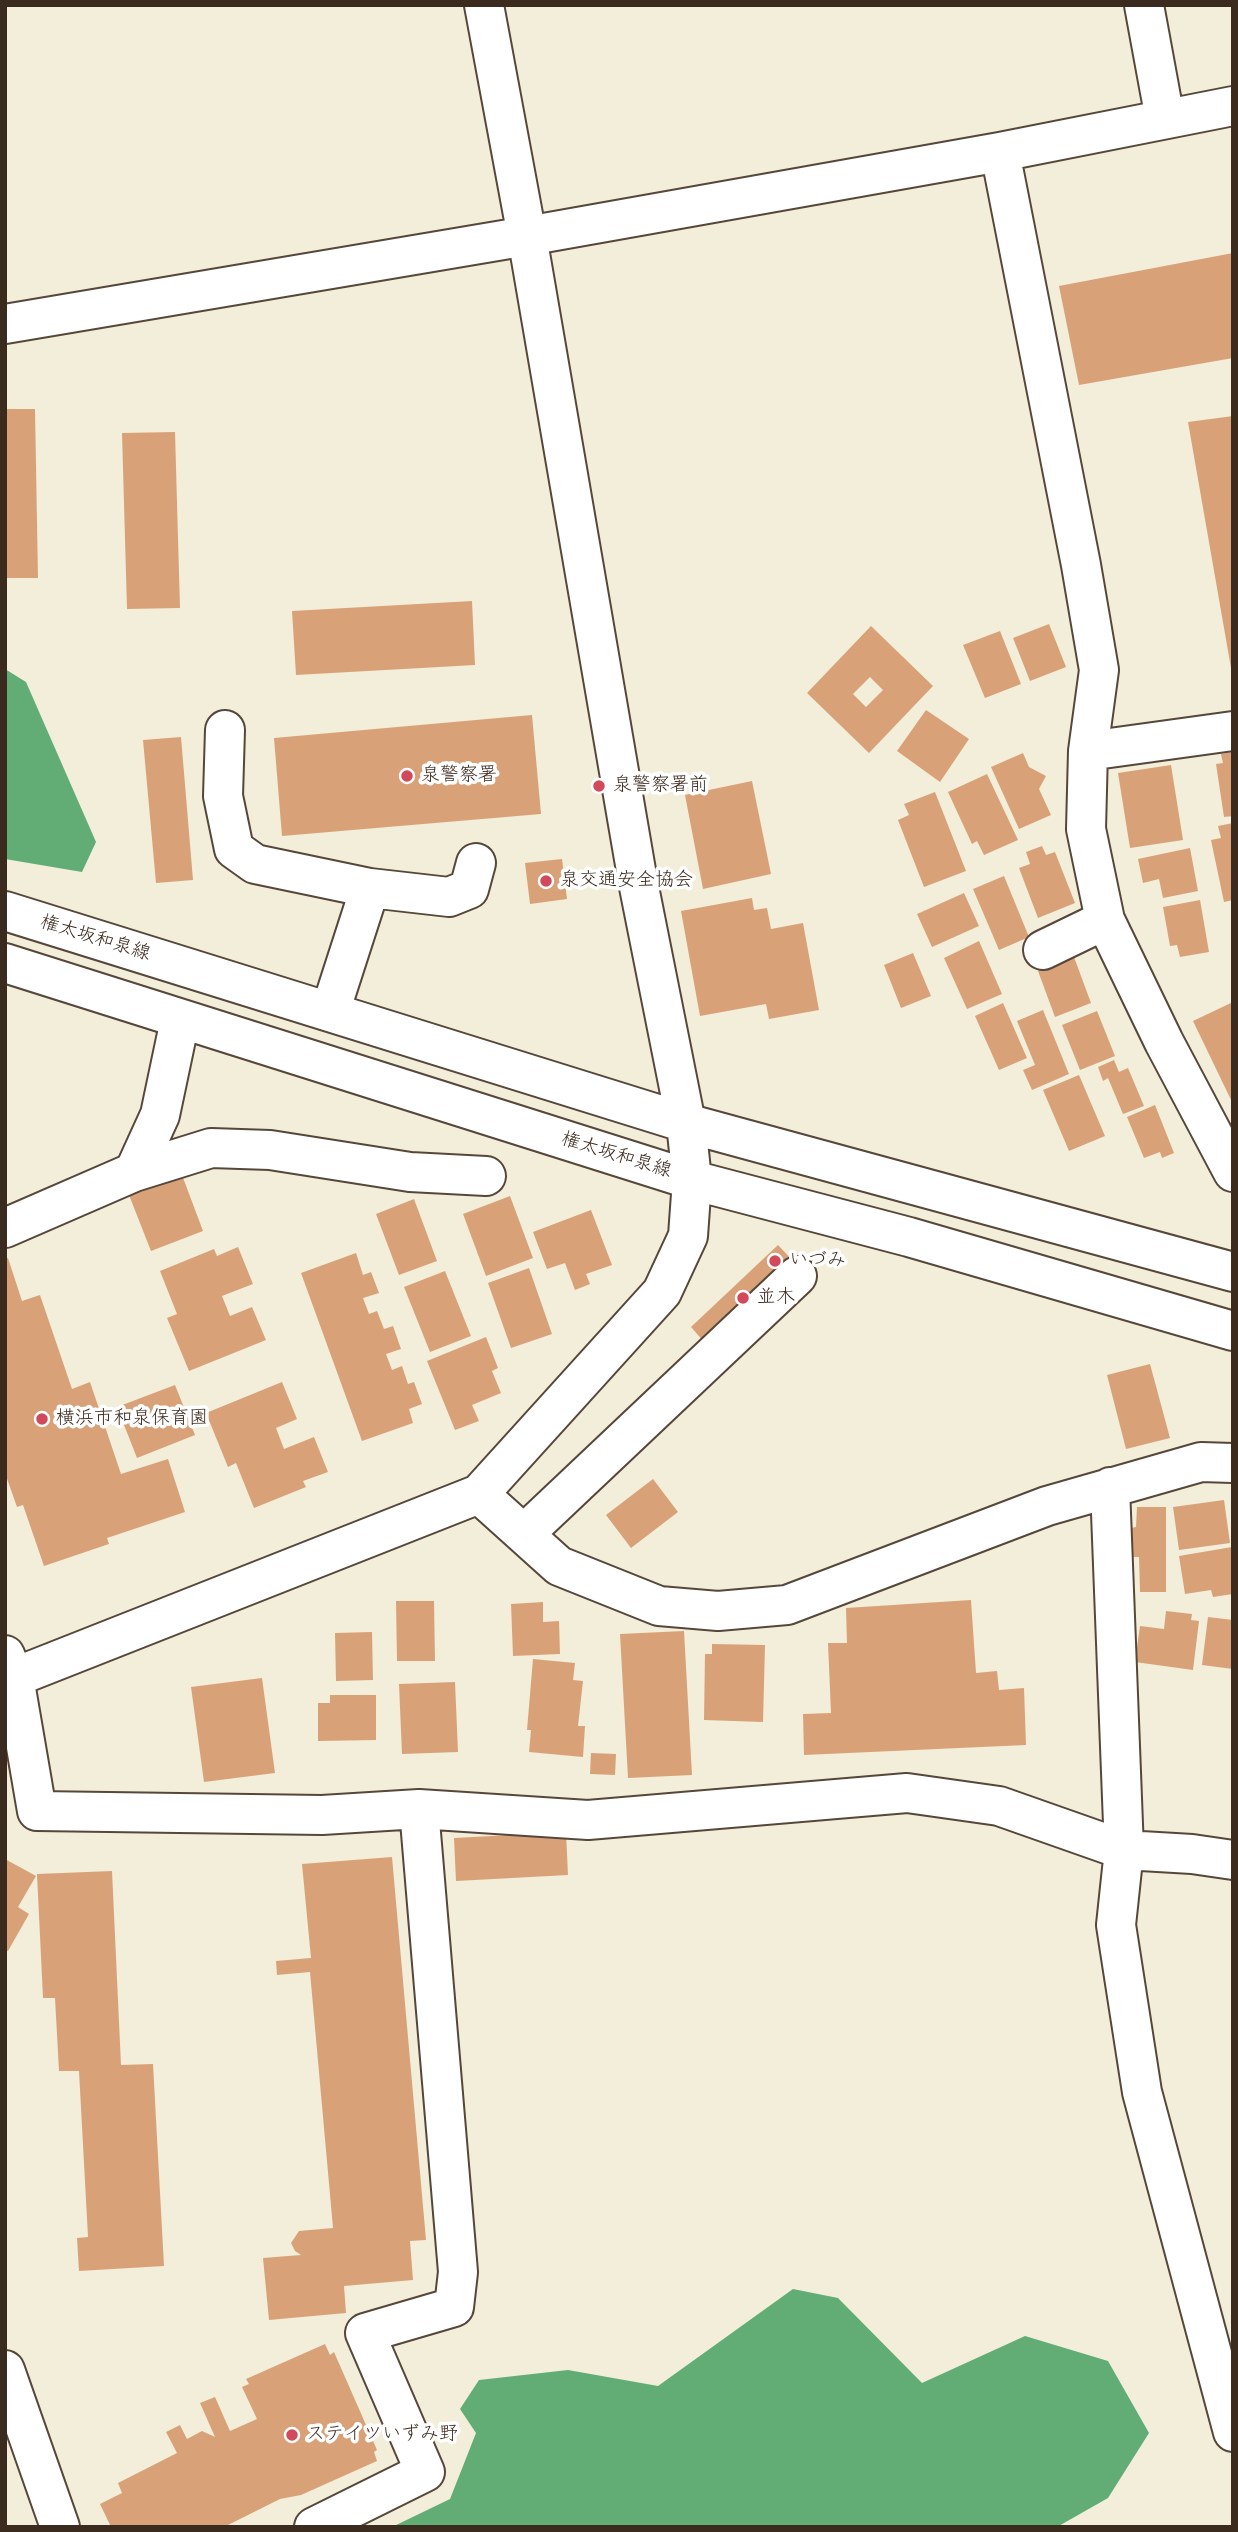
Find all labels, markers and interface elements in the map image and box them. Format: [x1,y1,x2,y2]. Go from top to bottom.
place label: 泉警察署 [421,765,497,787]
marker: 泉警察署 [399,768,415,784]
place label: 泉警察署前 [613,775,708,797]
marker: 泉警察署前 [591,778,607,794]
place label: 泉交通安全協会 [560,870,693,892]
marker: 泉交通安全協会 [538,873,554,889]
street label: 権太坂和泉線 [37,911,153,967]
street label: 権太坂和泉線 [558,1128,674,1184]
place label: いづみ [789,1250,846,1272]
marker: いづみ [767,1253,783,1269]
place label: 並木 [757,1287,795,1309]
marker: 並木 [735,1290,751,1306]
place label: 横浜市和泉保育園 [56,1408,208,1430]
marker: 横浜市和泉保育園 [34,1411,50,1427]
place label: ステイツいずみ野 [306,2424,458,2446]
marker: ステイツいずみ野 [284,2427,300,2443]

